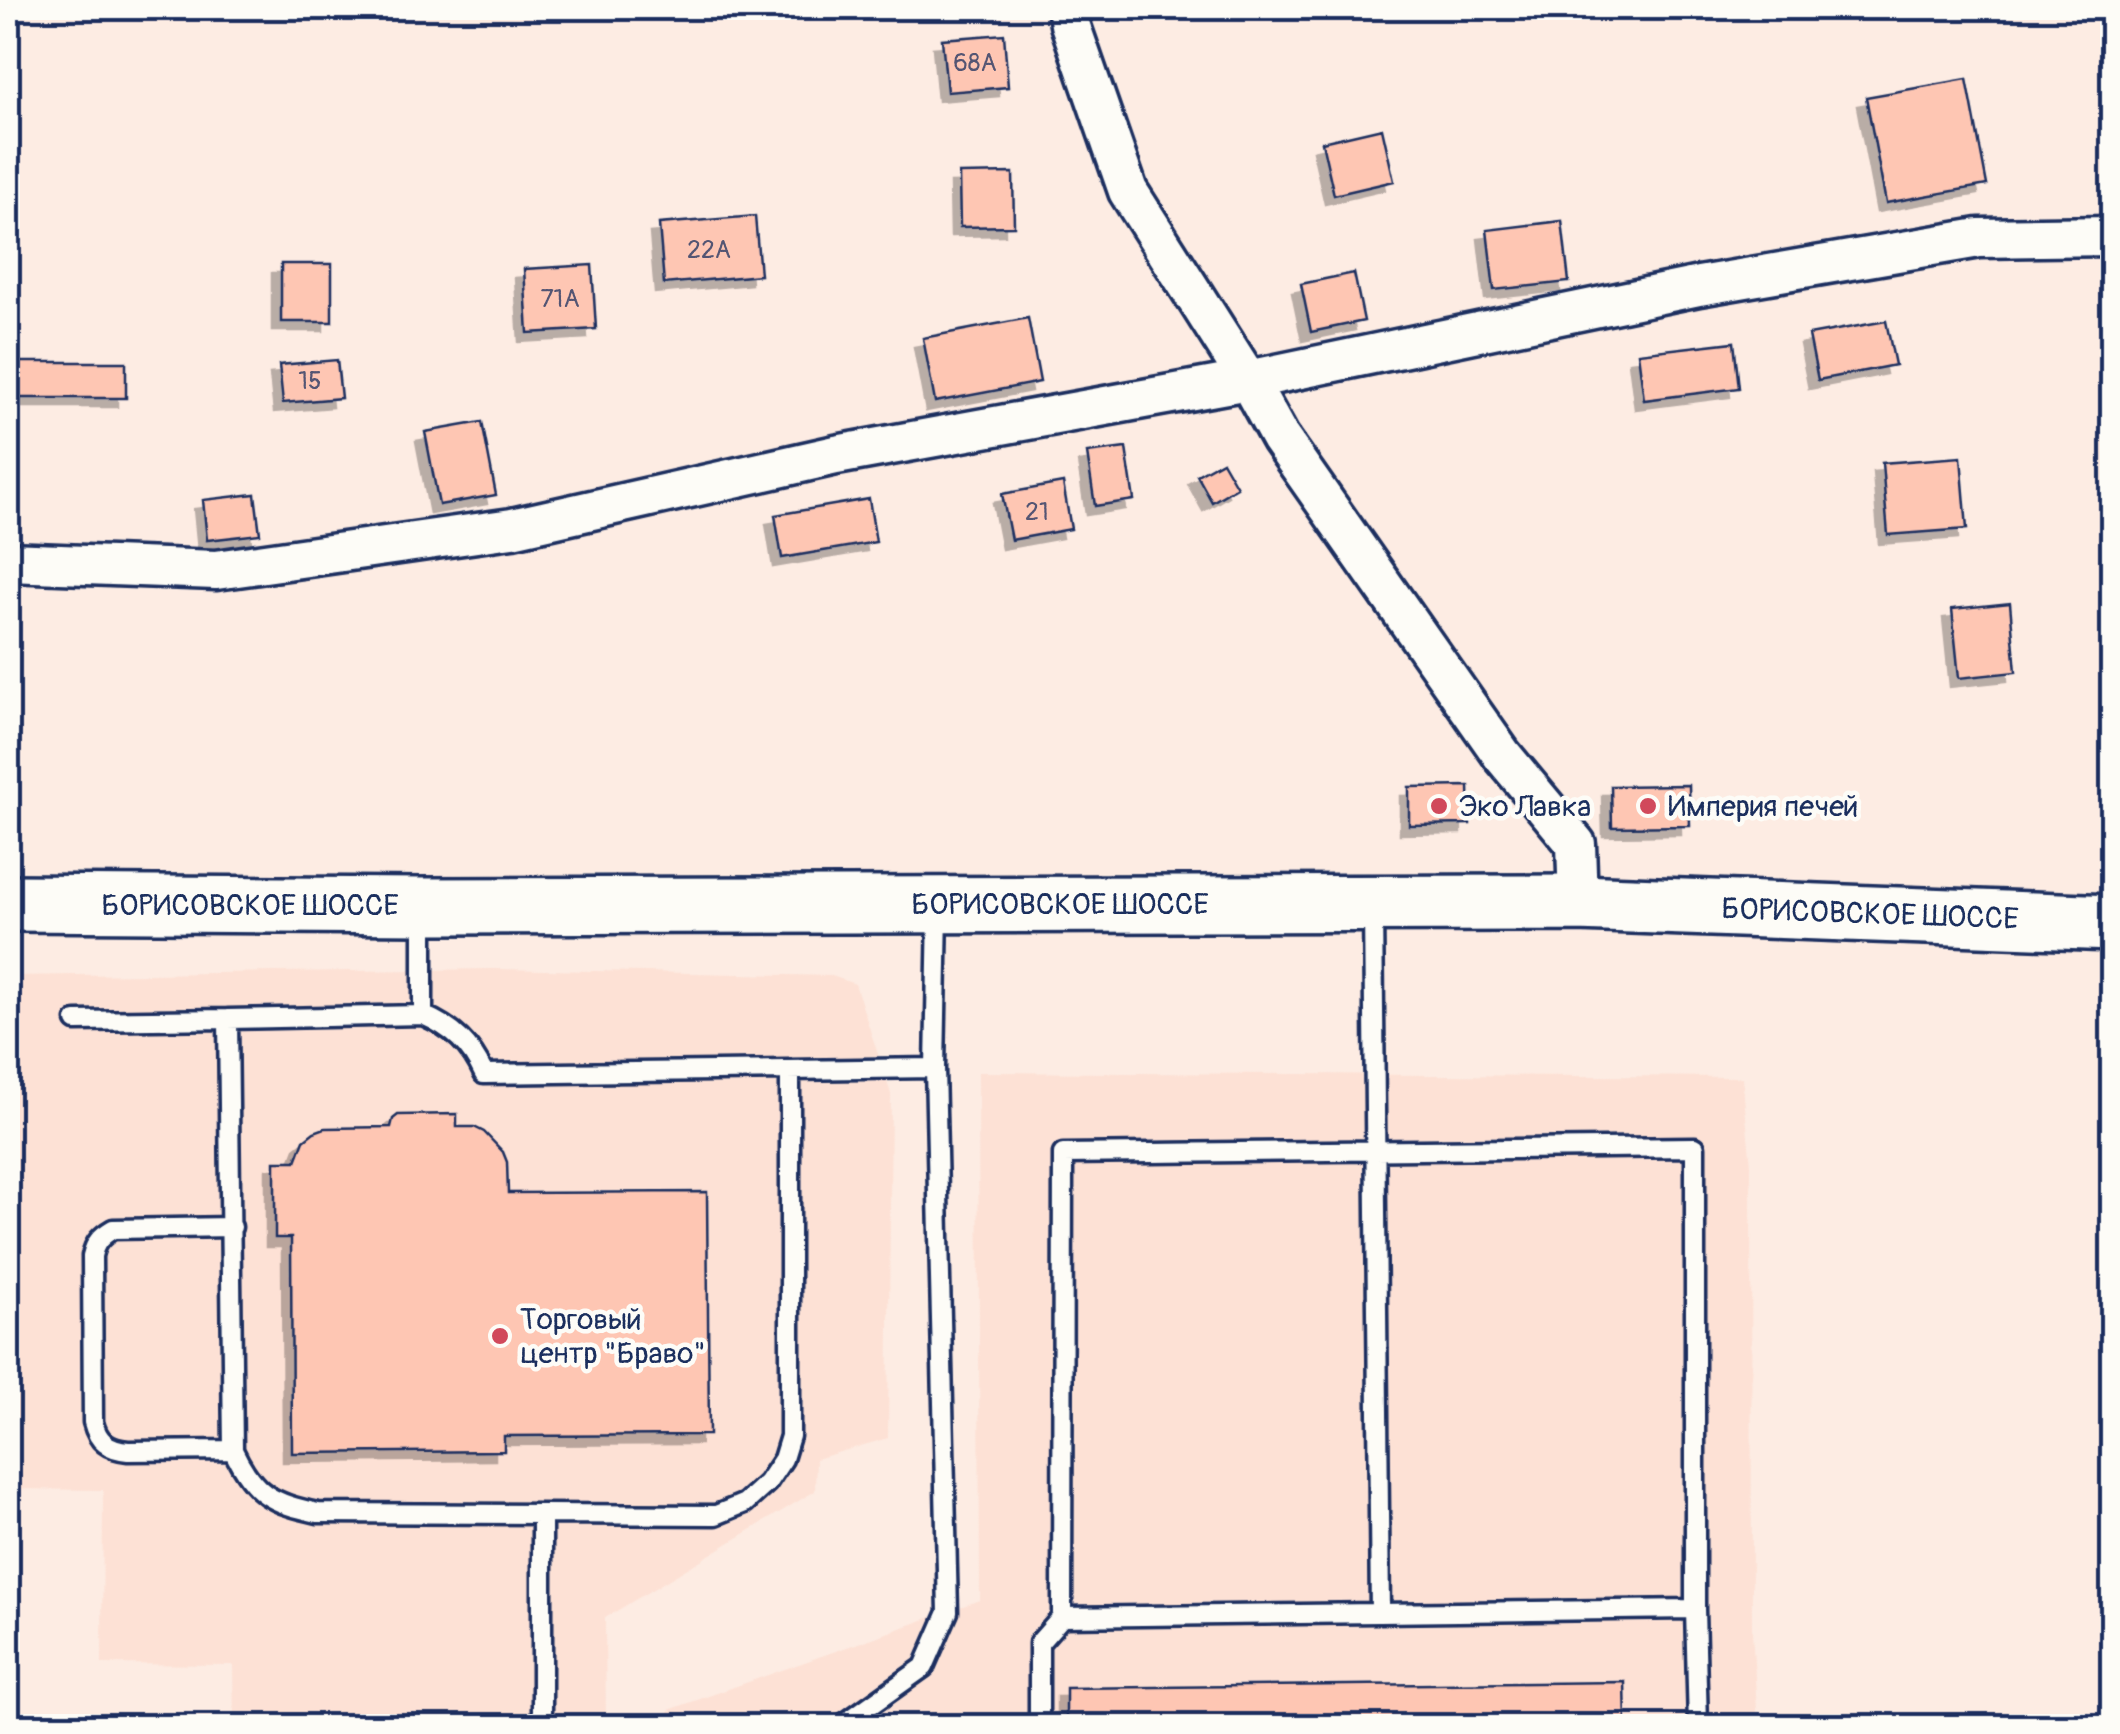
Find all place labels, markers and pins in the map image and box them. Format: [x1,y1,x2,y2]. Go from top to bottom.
place label: Эко Лавка [1459,788,1591,825]
place label: Империя печей [1668,788,1858,825]
marker: Эко Лавка [1428,795,1450,817]
marker: Империя печей [1637,795,1659,817]
place label: Торговый центр "Браво" [520,1301,706,1372]
marker: Торговый центр "Браво" [489,1325,511,1347]

